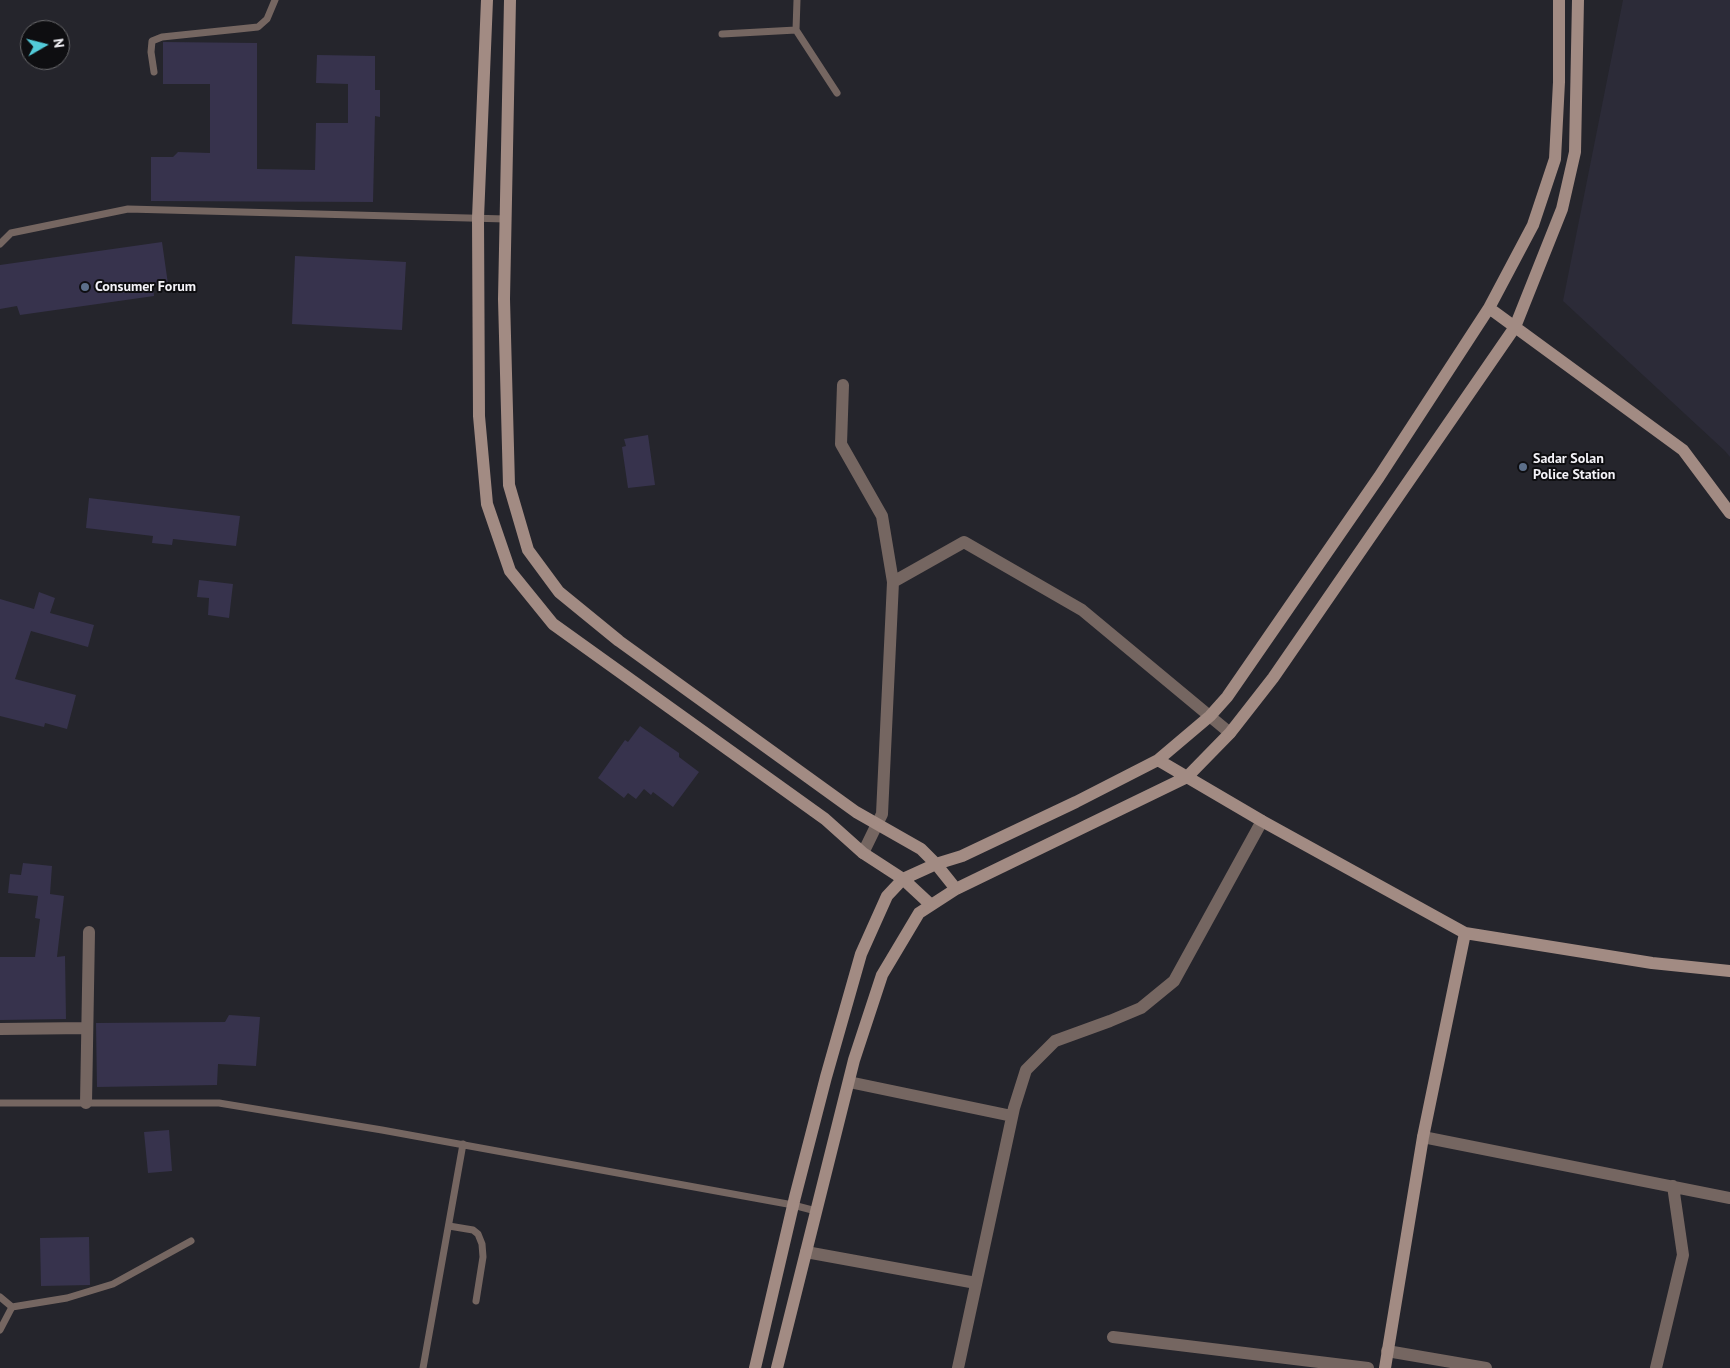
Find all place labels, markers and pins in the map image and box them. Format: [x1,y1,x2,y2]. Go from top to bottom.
place label: Consumer Forum [95,279,196,295]
marker: Consumer Forum [79,281,91,293]
place label: Sadar Solan Police Station [1533,451,1615,484]
marker: Sadar Solan Police Station [1517,461,1529,473]

